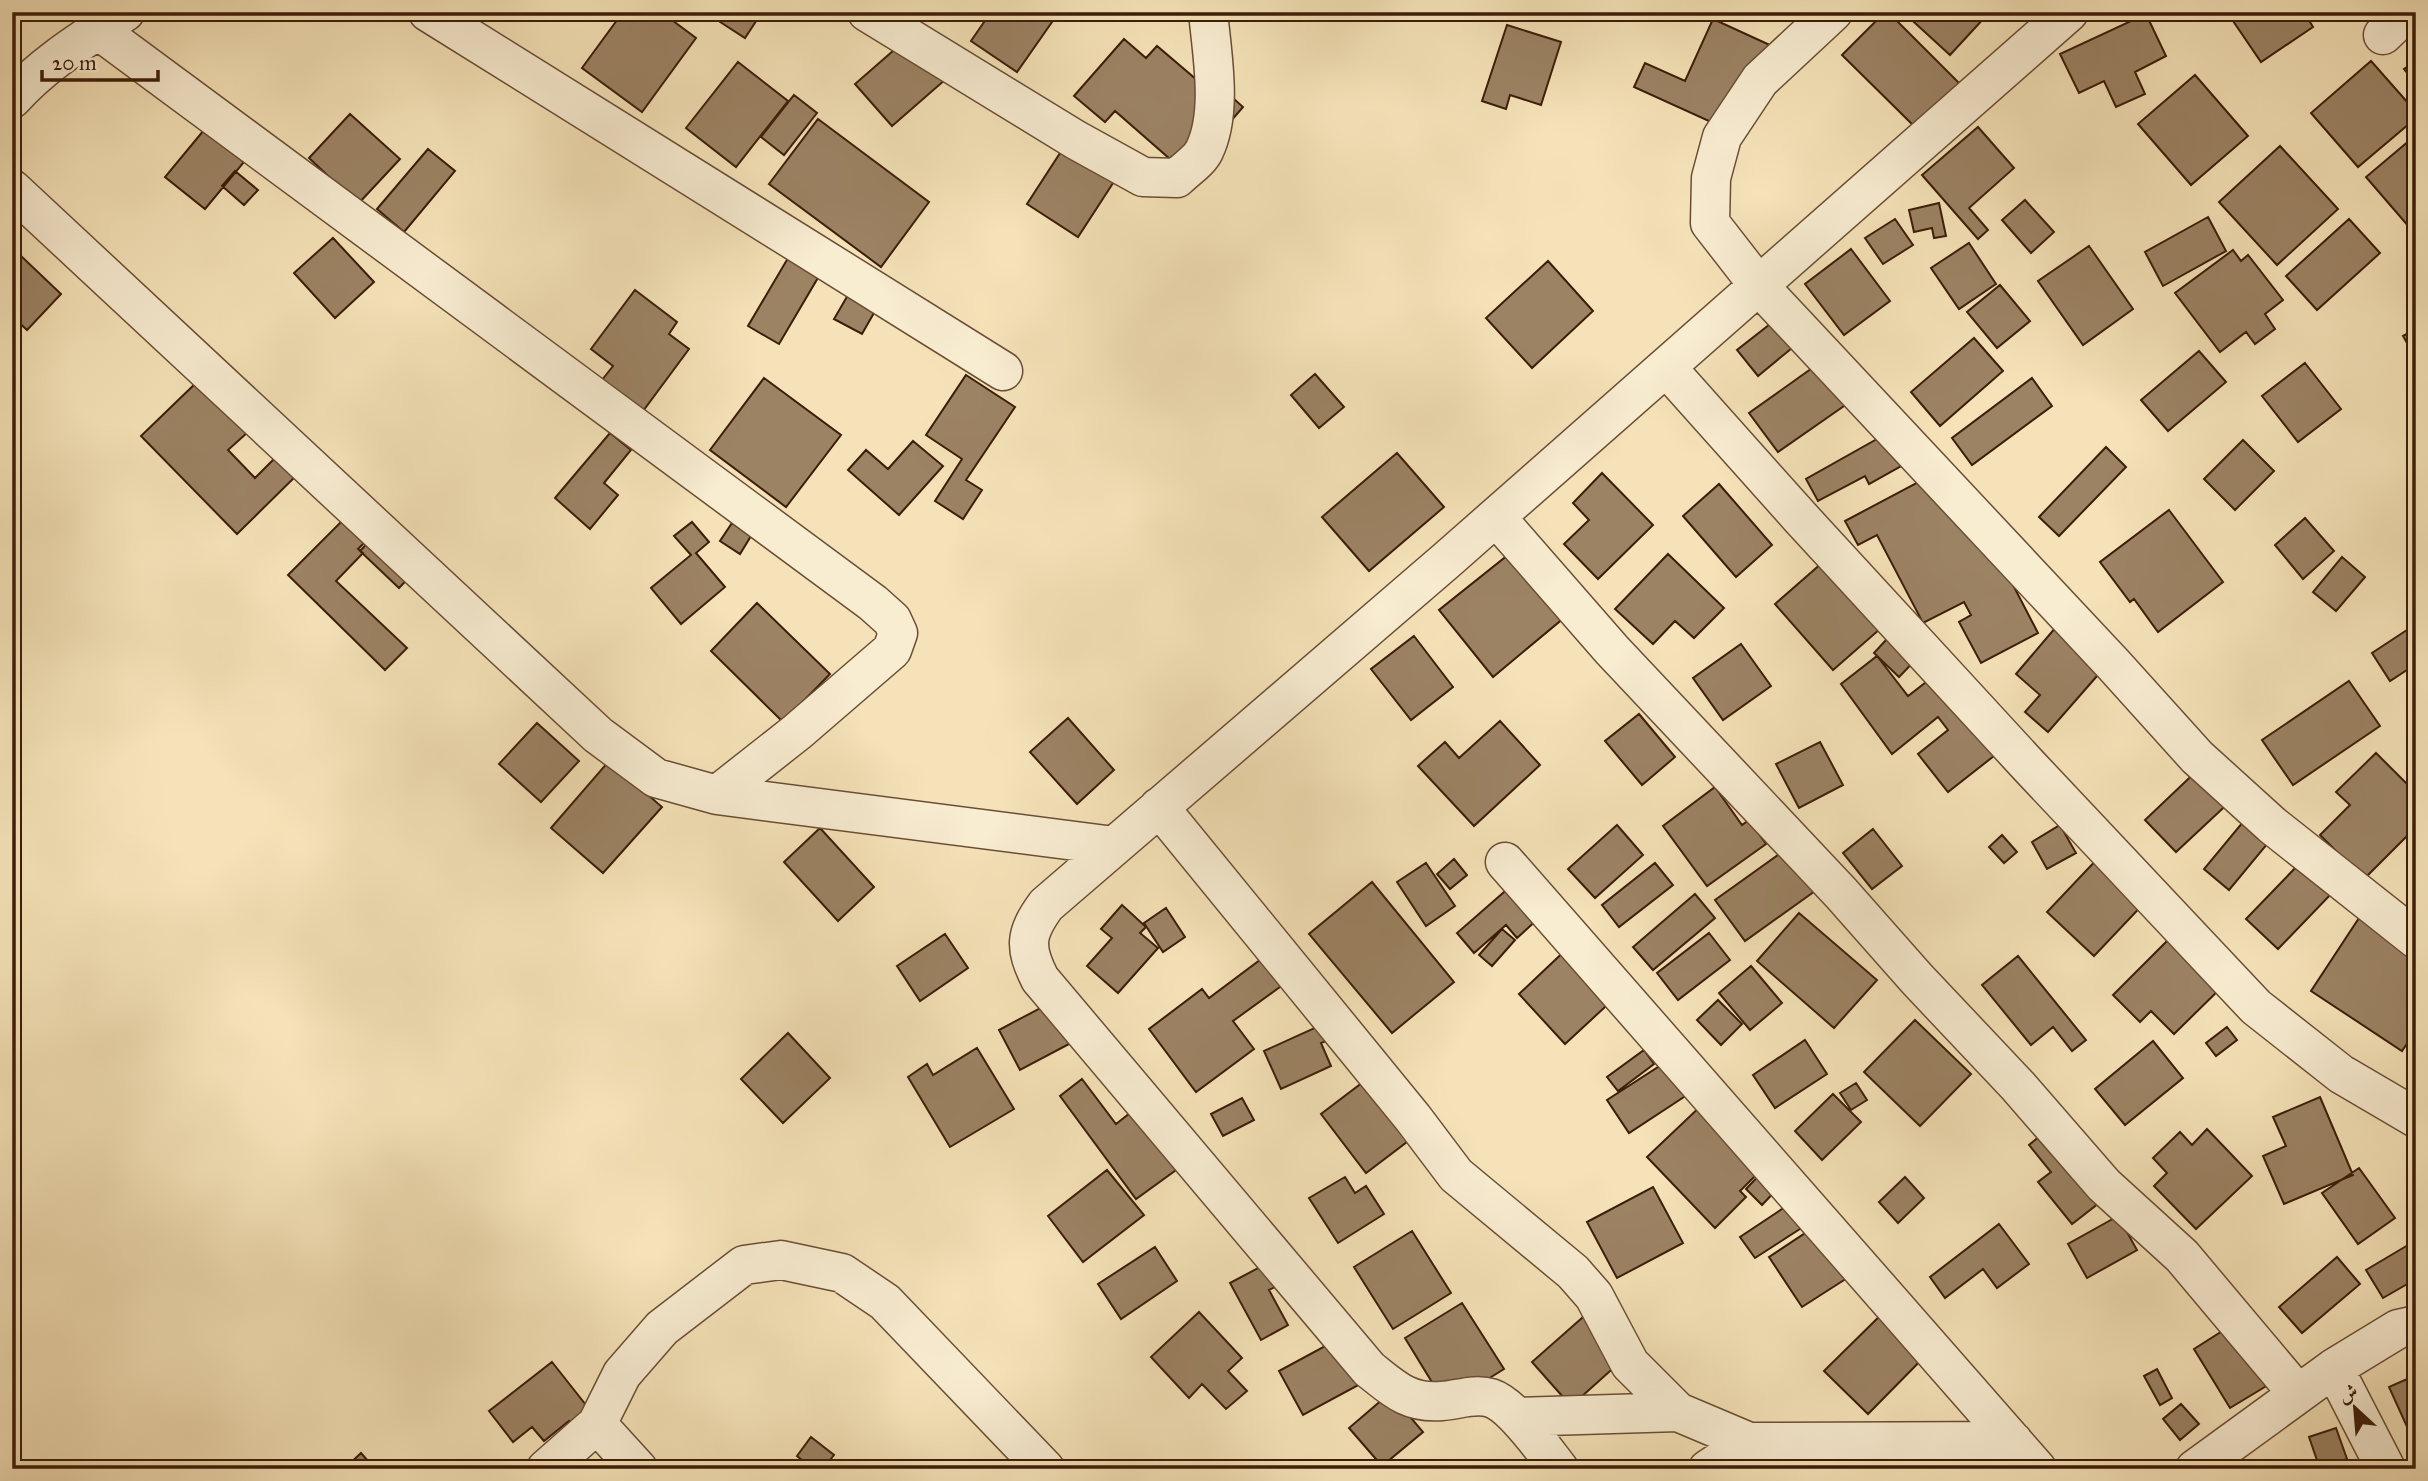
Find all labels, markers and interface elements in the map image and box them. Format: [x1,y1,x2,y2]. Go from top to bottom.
scale bar [42,38,158,82]
text: 20 m [52,50,97,76]
north arrow [2320,1372,2390,1442]
text: ش [2334,1379,2361,1408]

